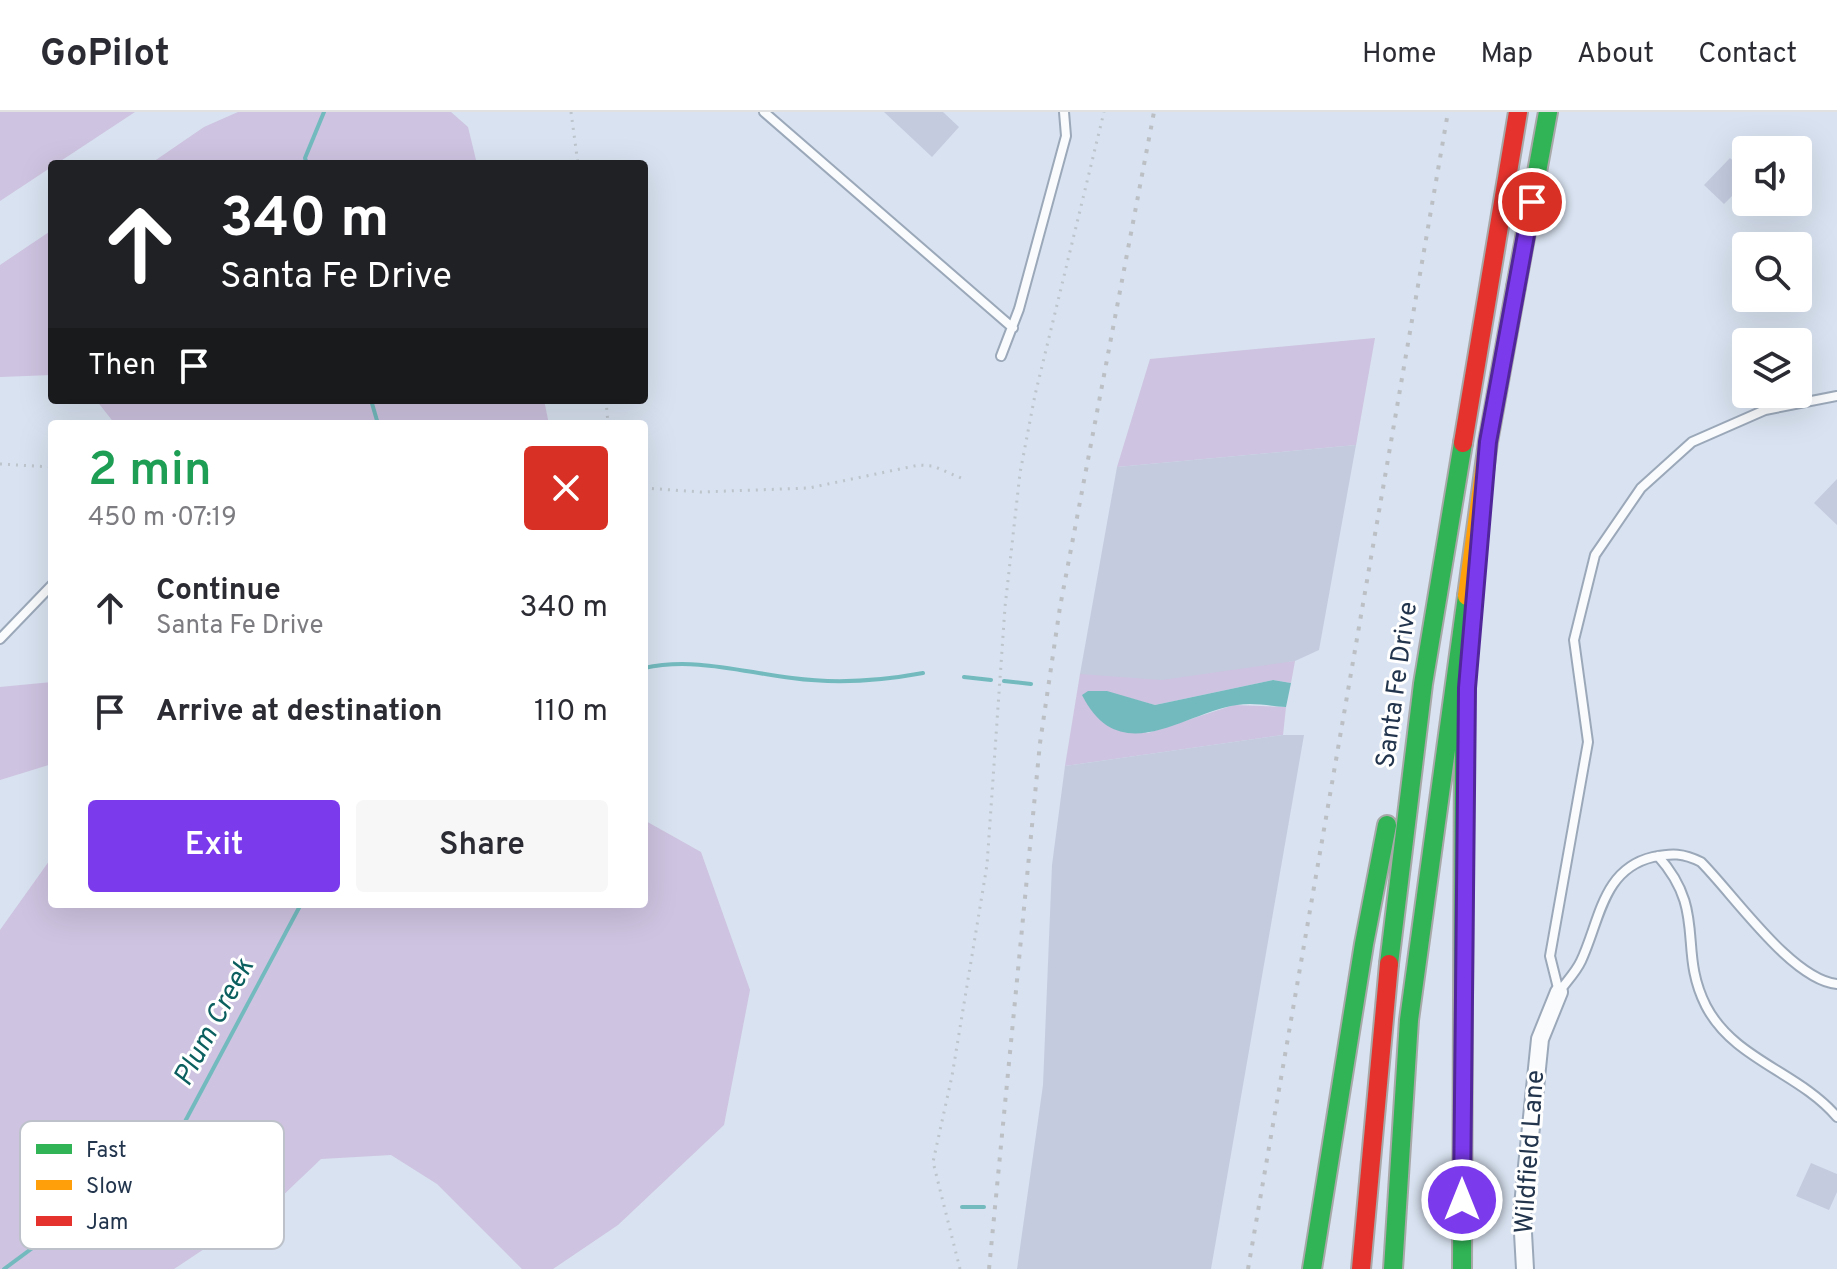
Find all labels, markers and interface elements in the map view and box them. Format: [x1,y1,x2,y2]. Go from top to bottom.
text: GoPilot [40,31,170,80]
text: Home [1362,37,1436,73]
text: Map [1480,37,1533,73]
text: About [1577,37,1654,73]
text: Contact [1698,37,1797,73]
map controls [1732,136,1812,408]
button: sound [1732,136,1812,216]
pin [1498,168,1566,236]
icon: arrive [1510,180,1554,224]
text: 340 m [220,186,389,256]
icon: ahead [88,192,192,296]
button: search [1732,232,1812,312]
text: Santa Fe Drive [220,255,452,301]
button: layers [1732,328,1812,408]
icon: arrive [172,344,216,388]
text: Then [88,348,156,385]
text: 2 min [88,442,212,502]
button: close [524,446,608,530]
text: 450 m · 07:19 [88,502,237,535]
text: Continue [156,573,281,610]
icon: ahead [88,586,132,630]
text: 340 m [520,590,608,627]
street label: Santa Fe Drive [1370,600,1426,770]
text: Santa Fe Drive [156,610,323,643]
icon: arrive [88,690,132,734]
text: Arrive at destination [156,694,442,731]
text: 110 m [534,694,608,731]
button: Exit [88,800,340,892]
button: Share [356,800,608,892]
water label: Plum Creek [166,952,264,1093]
street label: Wildfield Lane [1509,1069,1553,1235]
legend [20,1121,284,1249]
text: Fast [86,1138,127,1165]
position arrow [1420,1158,1504,1242]
text: Slow [86,1174,133,1201]
text: Jam [86,1210,129,1237]

